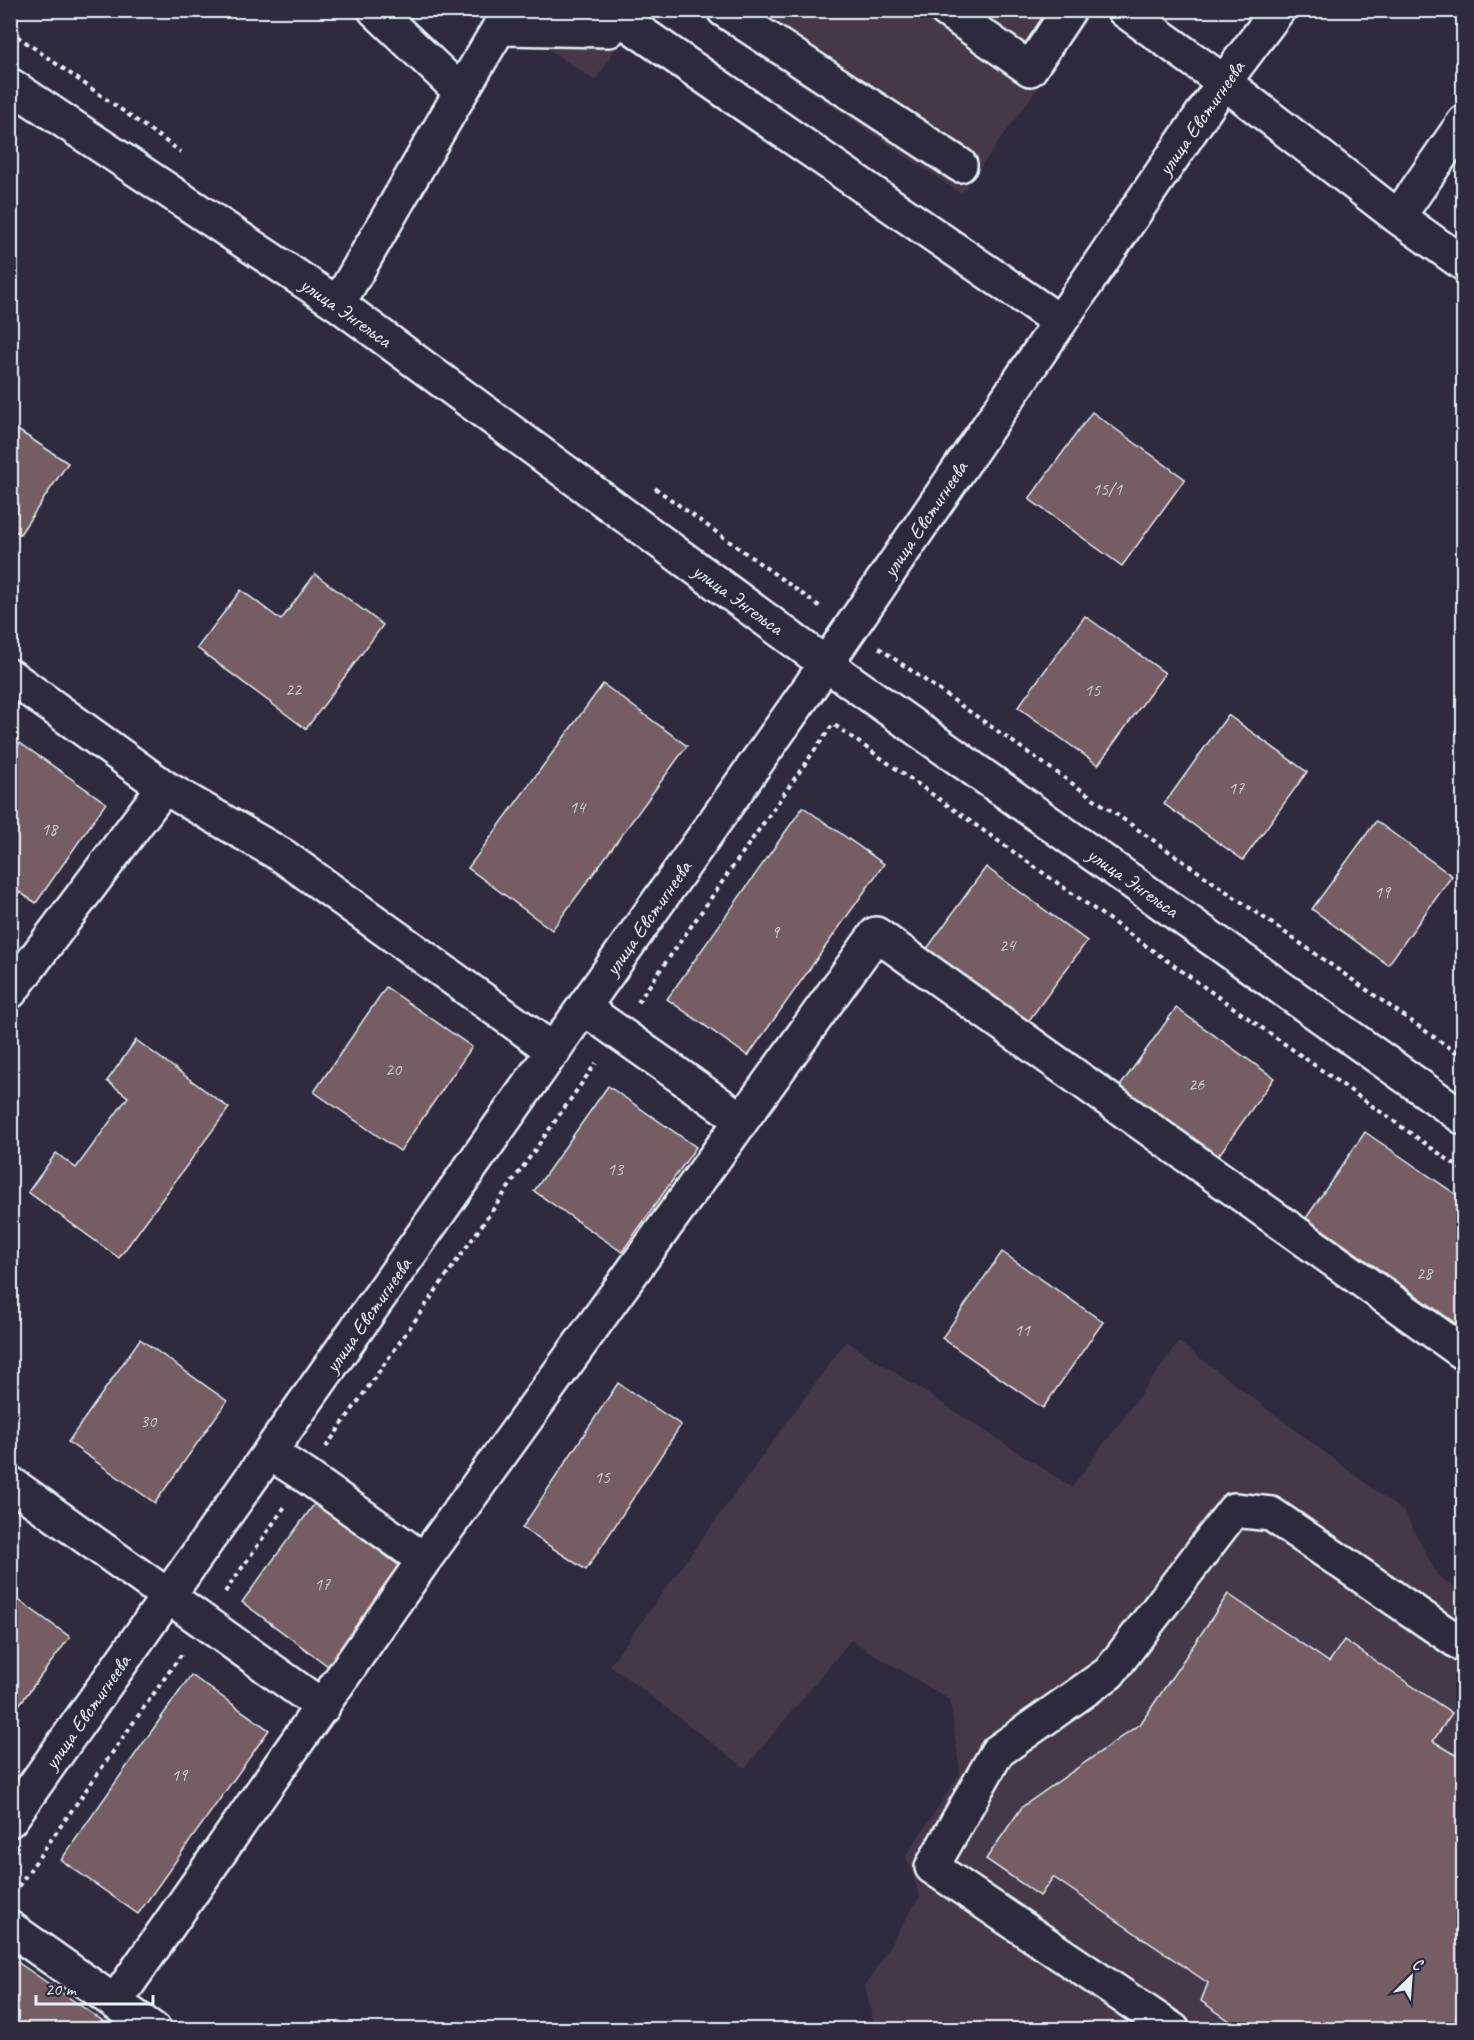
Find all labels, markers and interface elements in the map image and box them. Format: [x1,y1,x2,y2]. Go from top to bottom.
street label: улица Евстигнеева [1151,54,1251,182]
street label: улица Энгельса [294,270,398,354]
street label: улица Евстигнеева [876,454,974,584]
house number: 15/1 [1092,478,1123,500]
street label: улица Энгельса [686,556,790,641]
house number: 22 [285,678,303,700]
house number: 15 [1084,679,1101,701]
house number: 17 [1228,777,1245,799]
house number: 14 [569,796,587,818]
house number: 18 [41,818,59,840]
street label: улица Энгельса [1081,840,1185,924]
street label: улица Евстигнеева [598,854,698,982]
house number: 19 [1374,881,1392,903]
house number: 9 [771,921,781,943]
house number: 24 [999,934,1017,956]
house number: 20 [385,1058,403,1080]
house number: 26 [1188,1073,1205,1095]
house number: 13 [607,1158,625,1180]
street label: улица Евстигнеева [318,1251,418,1379]
house number: 28 [1416,1262,1434,1284]
house number: 11 [1014,1319,1031,1341]
house number: 30 [140,1410,158,1432]
house number: 15 [594,1466,611,1488]
house number: 17 [314,1573,331,1595]
street label: улица Евстигнеева [37,1648,137,1776]
house number: 19 [171,1764,189,1786]
north arrow [1381,1947,1441,2007]
text: С [1409,1954,1427,1976]
scale bar [36,1968,153,2006]
text: 20 m [45,1978,78,2000]

